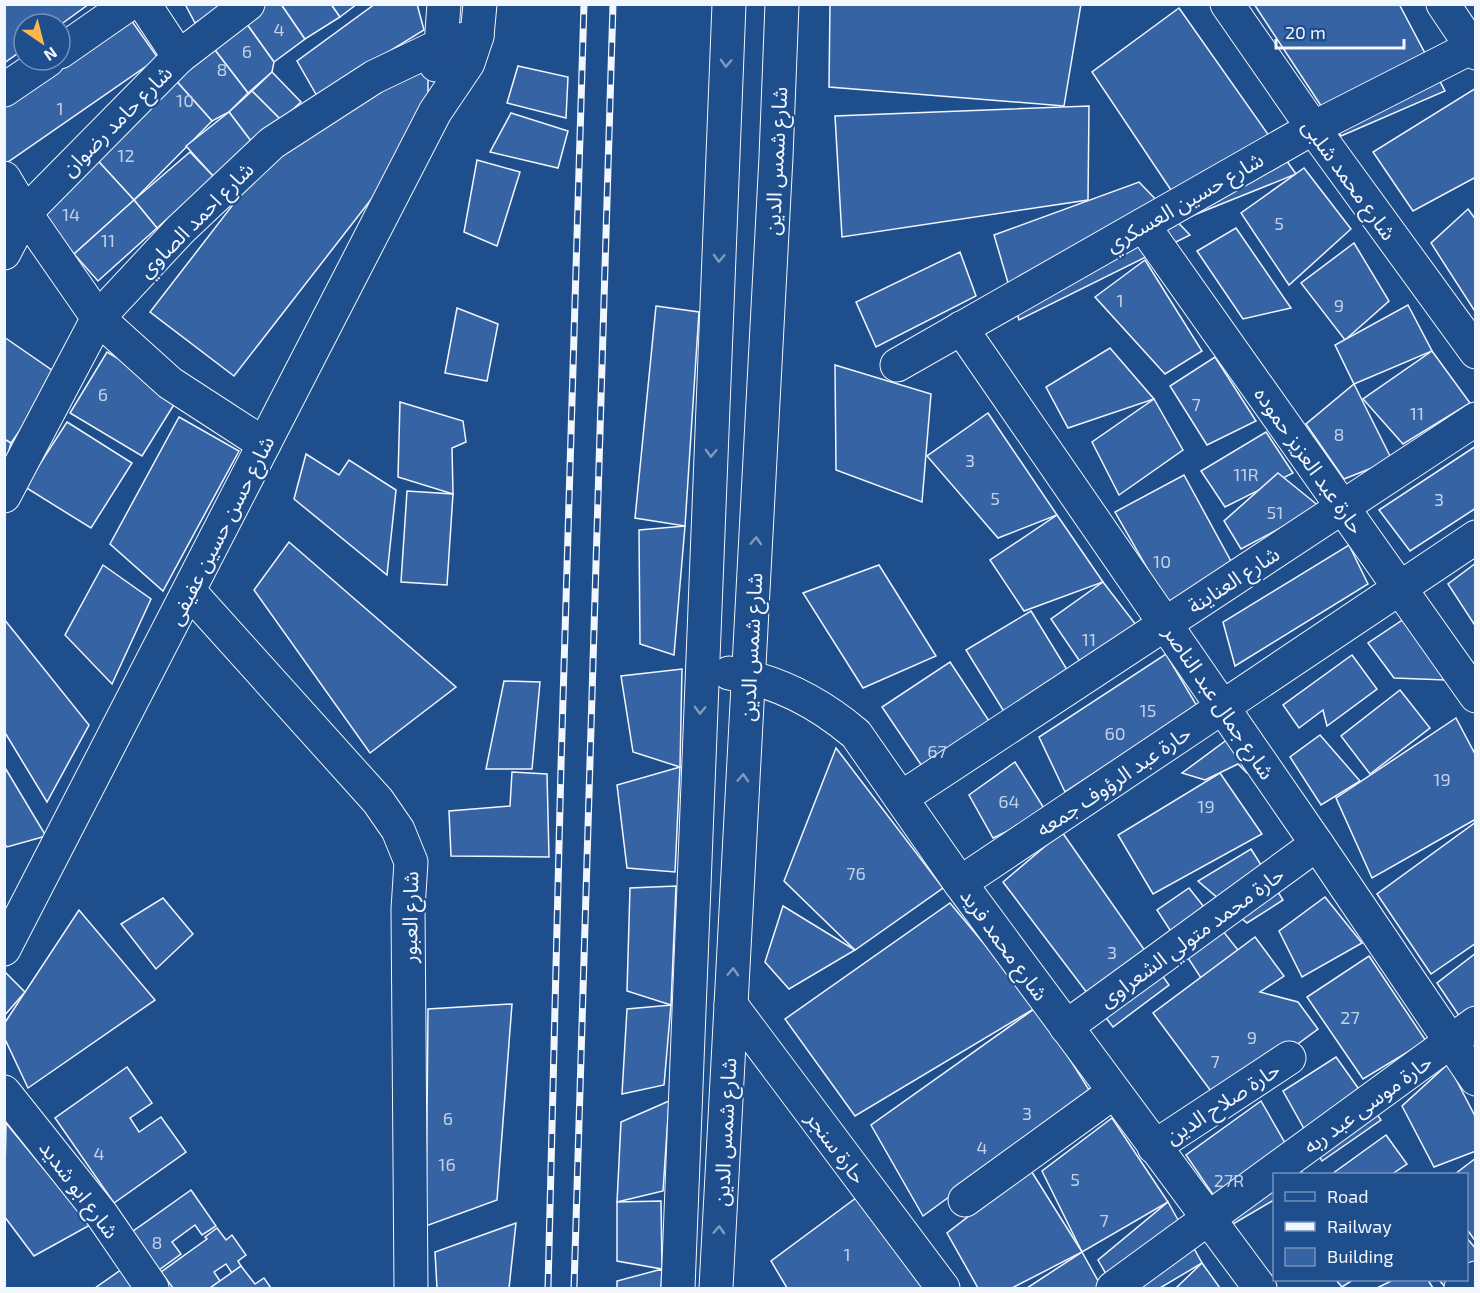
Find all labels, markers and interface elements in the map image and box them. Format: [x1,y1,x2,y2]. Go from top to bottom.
north arrow [12,12,72,72]
scale bar [1276,12,1404,50]
house number: 4 [273,18,285,40]
text: 20 m [1285,21,1326,43]
house number: 6 [242,40,252,62]
text: N [41,44,61,66]
house number: 8 [217,58,227,80]
one-way arrow [720,58,733,67]
street label: شارع حامد رضوان [55,59,179,183]
street label: شارع شمس الدين [759,86,795,236]
house number: 10 [176,89,194,111]
house number: 1 [56,97,64,119]
street label: شارع محمد شلبى [1294,114,1402,247]
house number: 12 [117,144,135,166]
street label: شارع حسين العسكري [1101,146,1270,261]
street label: شارع احمد الصاوي [132,156,261,285]
house number: 14 [62,203,80,225]
house number: 5 [1274,212,1284,234]
house number: 11 [101,229,115,251]
one-way arrow [712,253,725,262]
house number: 1 [1116,289,1124,311]
house number: 9 [1334,294,1344,316]
street label: حارة عبد العزيز حموده [1249,382,1370,539]
house number: 6 [98,383,108,405]
house number: 7 [1191,393,1201,415]
house number: 11 [1410,402,1424,424]
house number: 8 [1334,423,1344,445]
street label: شارع حسن حسين عفيفى [162,431,282,630]
one-way arrow [704,448,717,457]
house number: 3 [965,449,975,471]
house number: 11R [1233,463,1259,485]
house number: 5 [990,487,1000,509]
house number: 3 [1434,488,1444,510]
house number: 51 [1267,501,1283,523]
one-way arrow [749,537,762,546]
street label: شارع العناينة [1183,540,1286,621]
house number: 10 [1153,550,1171,572]
street label: شارع شمس الدين [734,572,770,722]
street label: شارع جمال عبد الناصر [1155,619,1281,786]
house number: 11 [1082,628,1096,650]
house number: 15 [1140,699,1156,721]
one-way arrow [694,706,707,715]
street label: حارة عبد الرؤوف جمعه [1031,719,1195,842]
house number: 60 [1104,722,1126,744]
house number: 67 [927,740,947,762]
house number: 19 [1433,768,1451,790]
one-way arrow [737,773,750,782]
house number: 64 [998,790,1020,812]
house number: 19 [1197,795,1215,817]
street label: حارة محمد متولي الشعراوى [1094,860,1291,1016]
house number: 76 [846,862,866,884]
street label: شارع العبور [396,871,426,964]
street label: شارع محمد فريد [953,883,1054,1007]
house number: 3 [1107,941,1117,963]
one-way arrow [726,968,739,977]
house number: 27 [1340,1006,1360,1028]
house number: 9 [1247,1026,1257,1048]
street label: حارة موسى عبد ربه [1298,1048,1437,1159]
house number: 7 [1210,1050,1220,1072]
street label: حارة صلاح الدين [1160,1056,1286,1152]
street label: شارع شمس الدين [708,1057,744,1207]
house number: 3 [1022,1102,1032,1124]
street label: حارة سنجر [800,1105,872,1189]
house number: 6 [443,1107,453,1129]
street label: شارع ابو شديد [32,1135,125,1245]
house number: 4 [976,1136,988,1158]
house number: 4 [93,1142,105,1164]
house number: 16 [438,1153,456,1175]
house number: 5 [1070,1168,1080,1190]
house number: 27R [1214,1169,1244,1191]
legend [1273,1173,1468,1281]
text: Road [1327,1185,1368,1207]
house number: 7 [1099,1209,1109,1231]
text: Railway [1327,1215,1392,1237]
one-way arrow [713,1226,726,1235]
house number: 8 [152,1231,162,1253]
house number: 1 [843,1243,851,1265]
text: Building [1327,1245,1394,1267]

